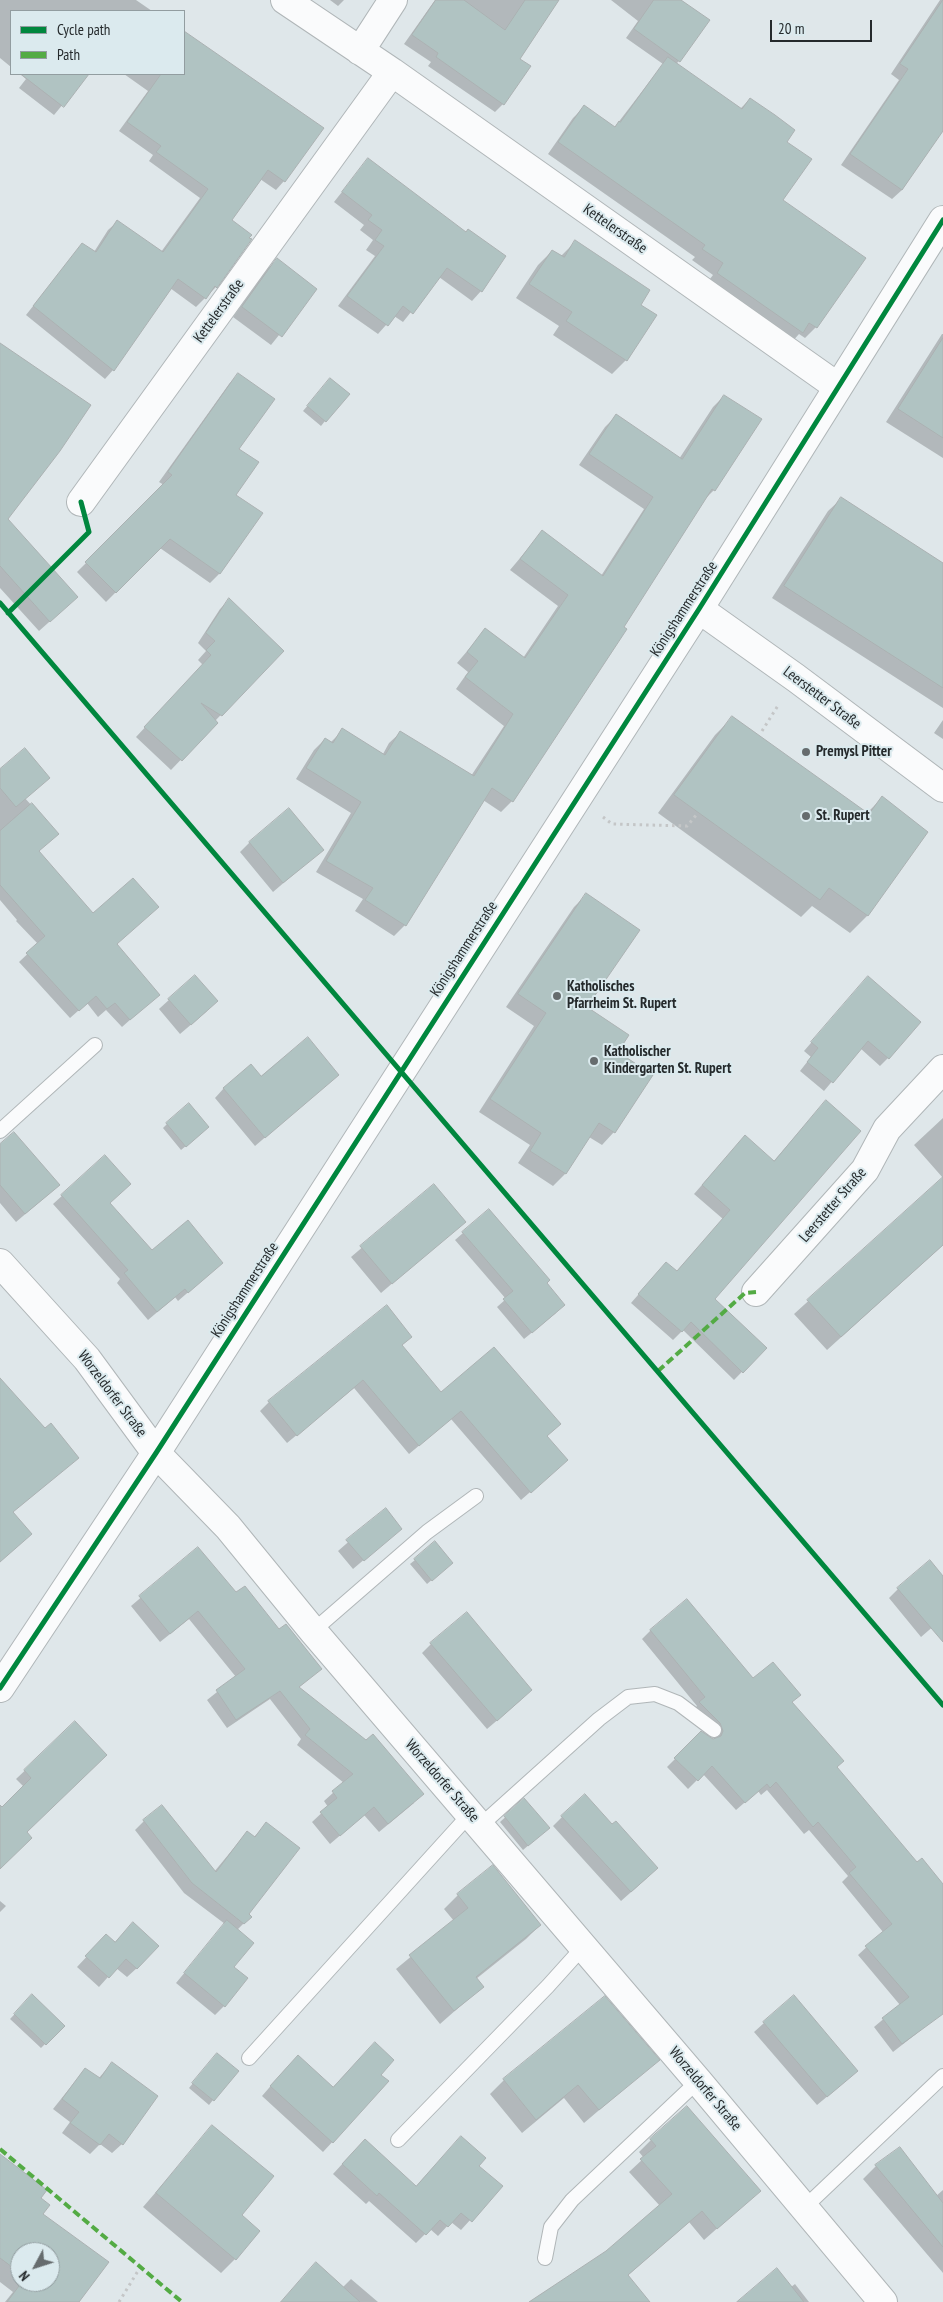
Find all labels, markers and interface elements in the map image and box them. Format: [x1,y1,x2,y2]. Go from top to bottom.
legend [10,10,185,75]
scale bar [773,10,876,42]
text: 20 m [778,19,804,38]
text: Cycle path [57,20,110,39]
text: Path [57,45,80,64]
street label: Kettelerstraße [580,200,650,258]
street label: Kettelerstraße [190,276,248,346]
street label: Königshammerstraße [647,558,721,660]
street label: Leerstetter Straße [779,663,865,733]
place label: Premysl Pitter [816,743,892,761]
marker: Premysl Pitter [800,746,812,758]
place label: St. Rupert [816,807,870,825]
marker: St. Rupert [800,810,812,822]
street label: Königshammerstraße [427,898,501,1000]
place label: Katholisches Pfarrheim St. Rupert [567,978,676,1013]
marker: Katholisches Pfarrheim St. Rupert [551,990,563,1002]
place label: Katholischer Kindergarten St. Rupert [604,1043,731,1078]
marker: Katholischer Kindergarten St. Rupert [588,1055,600,1067]
street label: Leerstetter Straße [796,1164,870,1246]
street label: Königshammerstraße [208,1239,282,1341]
street label: Worzeldorfer Straße [74,1347,150,1441]
street label: Worzeldorfer Straße [401,1736,483,1826]
street label: Worzeldorfer Straße [665,2044,745,2134]
north arrow [10,2242,60,2292]
text: N [15,2267,34,2285]

